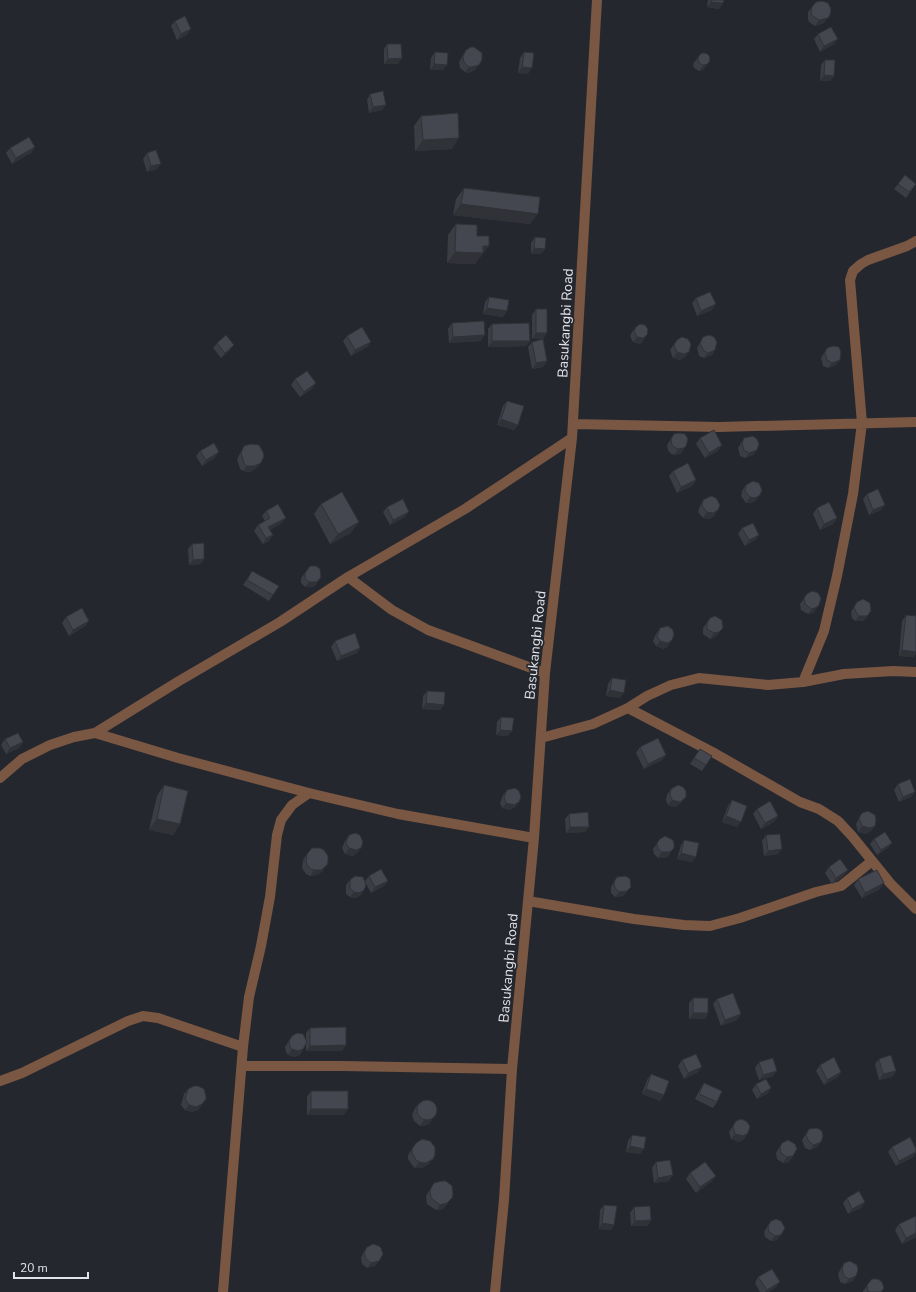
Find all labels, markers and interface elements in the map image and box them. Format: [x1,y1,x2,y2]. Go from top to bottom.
street label: Basukangbi Road [553,268,578,378]
street label: Basukangbi Road [520,590,551,701]
street label: Basukangbi Road [494,913,523,1023]
scale bar [14,1254,88,1280]
text: 20 m [20,1260,48,1276]

